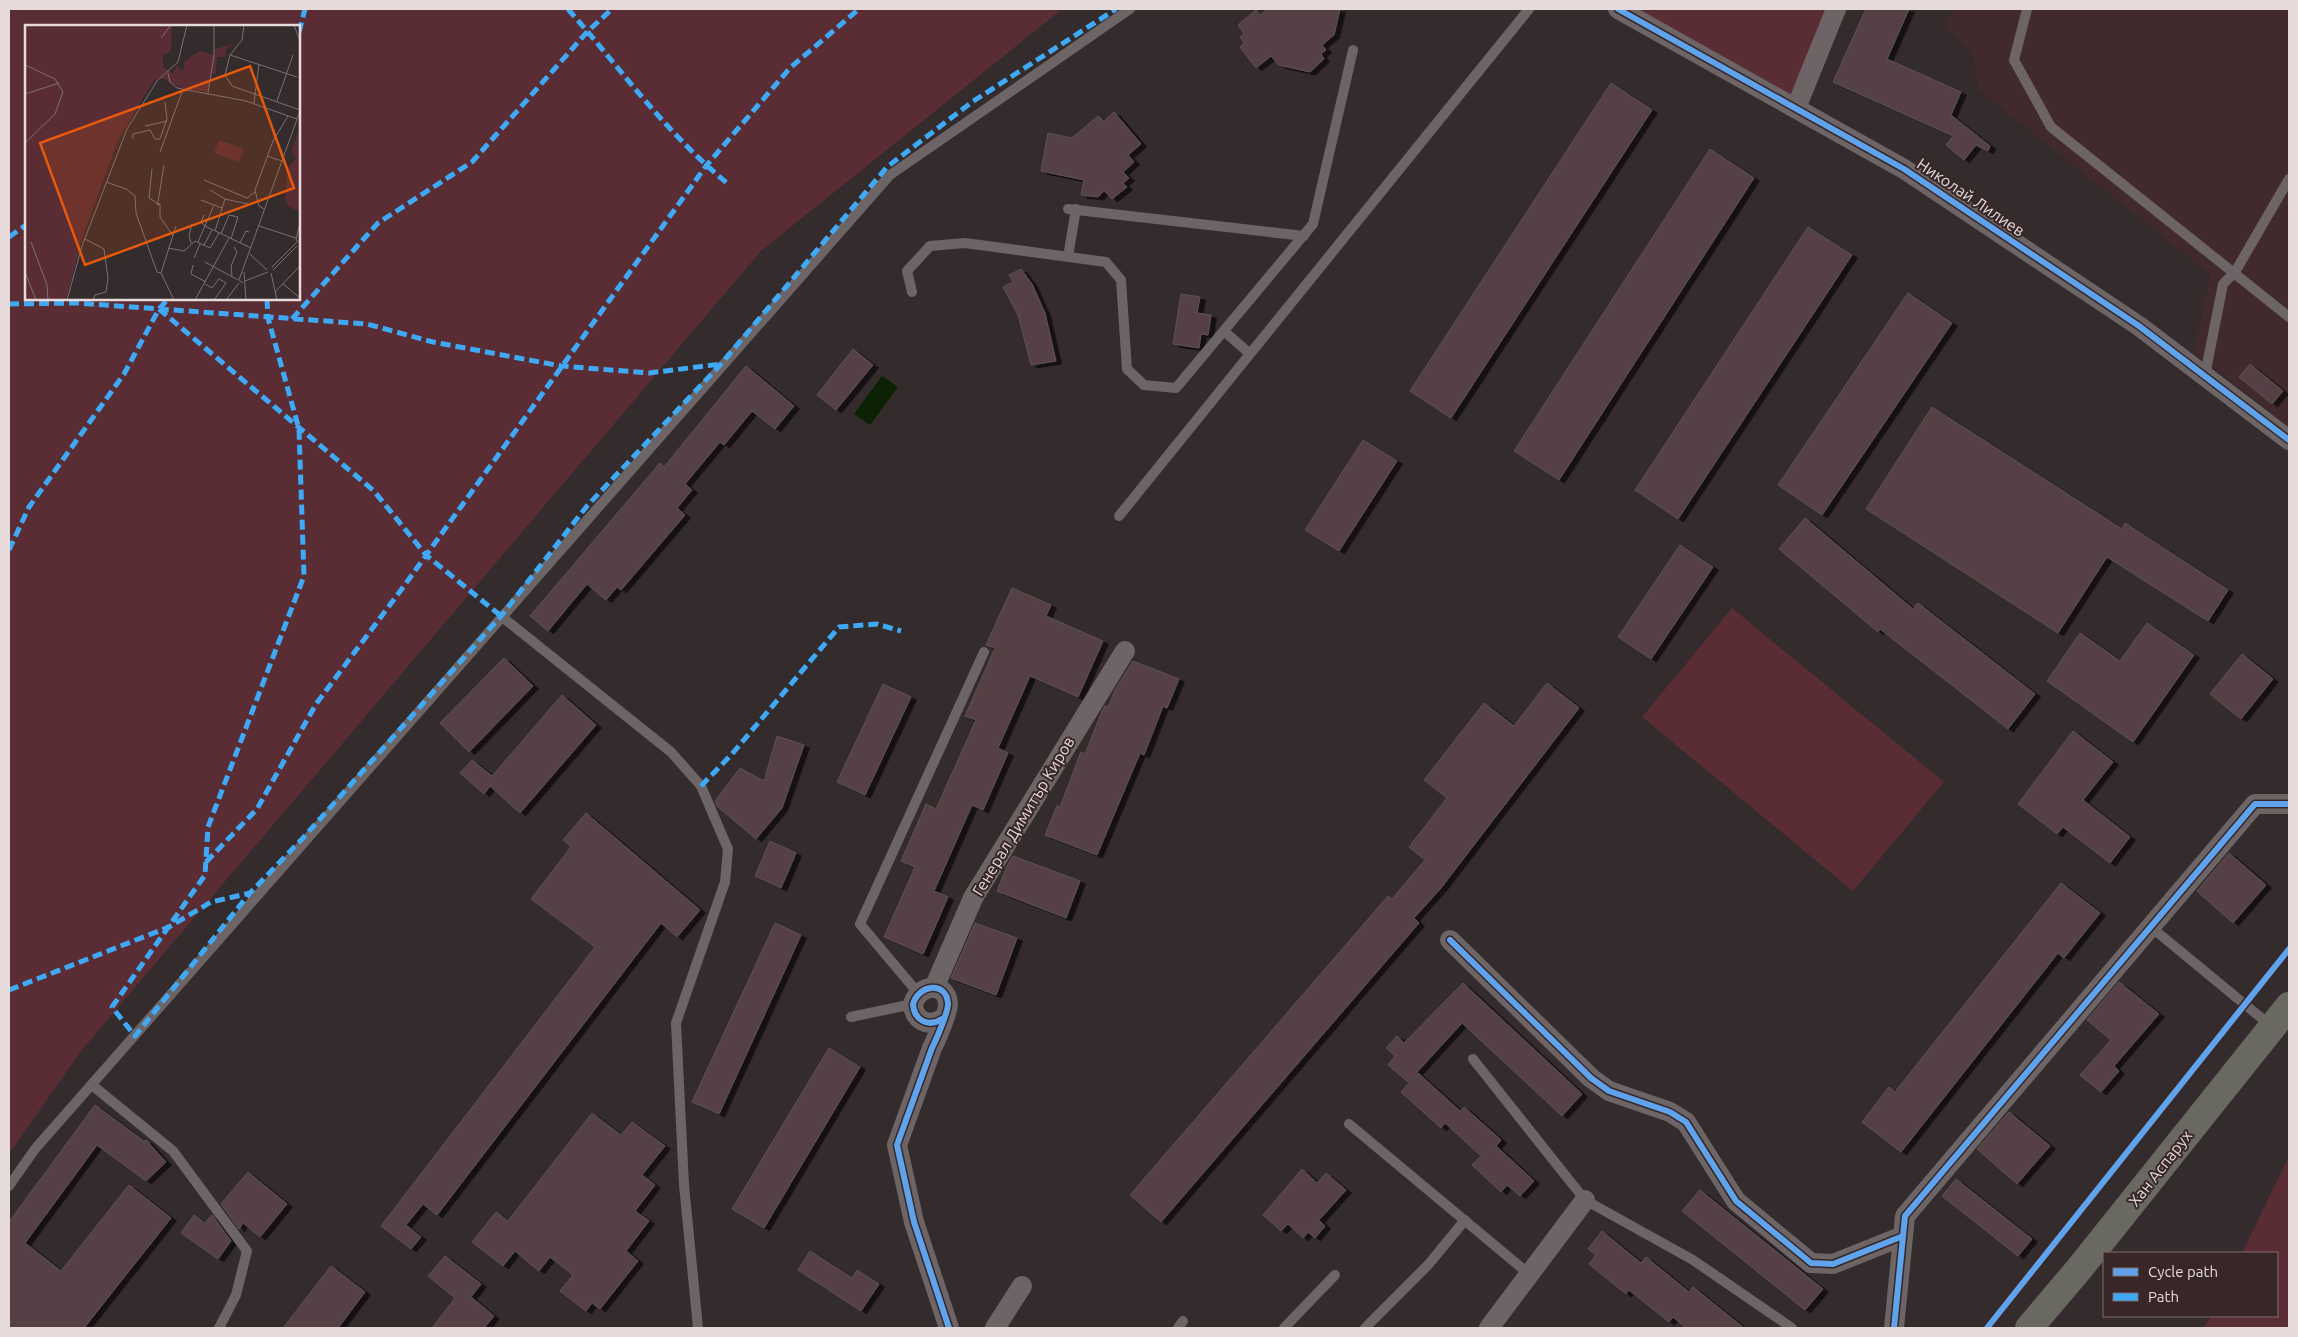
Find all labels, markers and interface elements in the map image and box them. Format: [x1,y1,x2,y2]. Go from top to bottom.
inset map [25,25,300,300]
street label: Николай Лилиев [1914,154,2028,240]
street label: Генерал Димитър Киров [968,733,1078,899]
street label: Хан Аспарух [2125,1126,2195,1210]
legend [2103,1252,2278,1317]
text: Cycle path [2148,1263,2218,1280]
text: Path [2148,1288,2179,1305]

